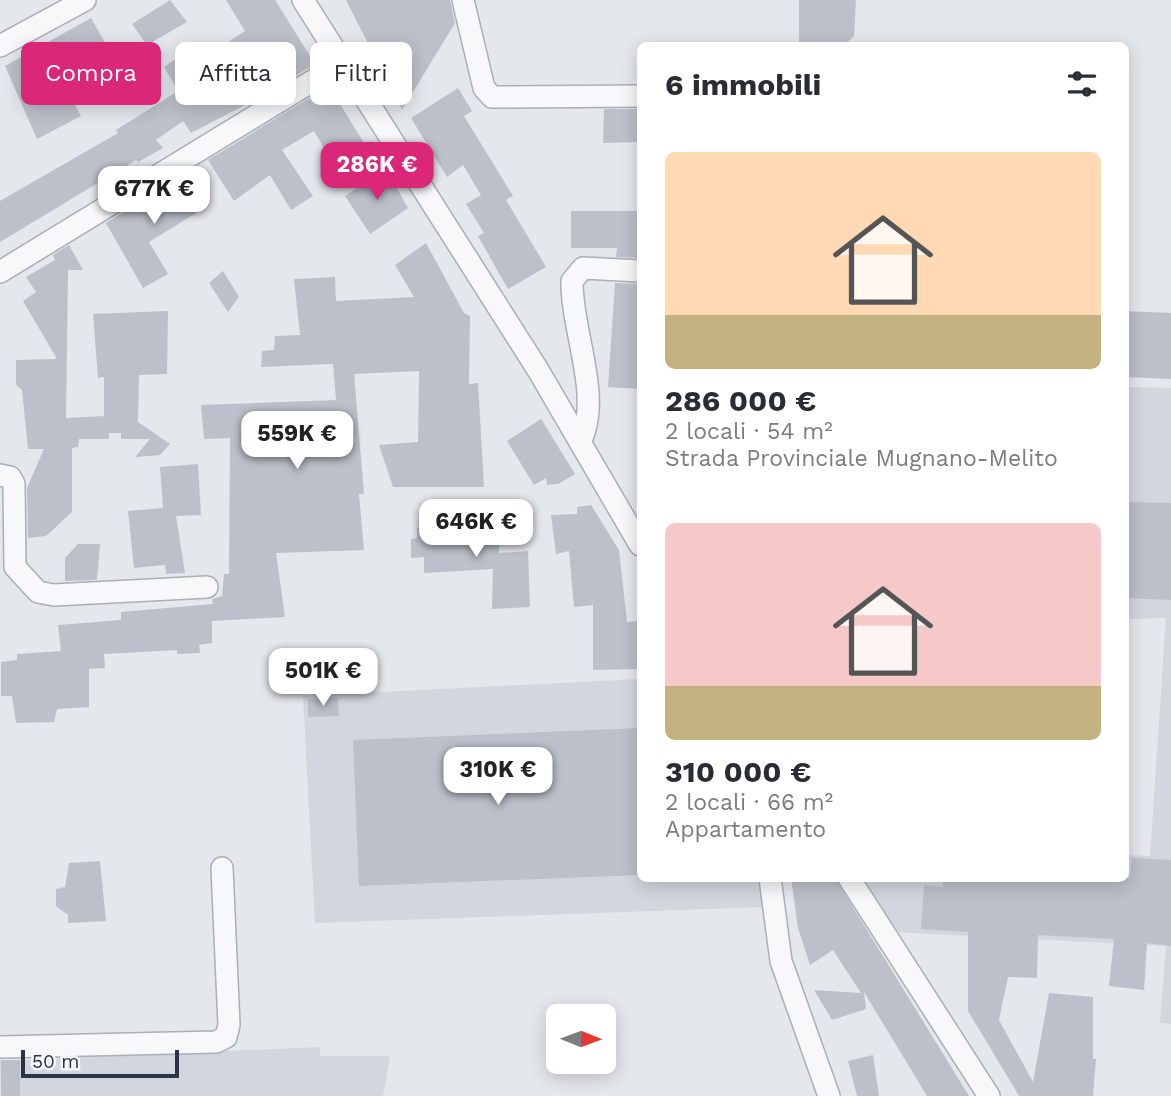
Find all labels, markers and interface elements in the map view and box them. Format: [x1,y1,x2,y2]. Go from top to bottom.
chip: Compra [21,42,161,105]
chip: Affitta [175,42,296,105]
chip: Filtri [310,42,412,105]
icon: filters [1063,65,1101,103]
text: 6 immobili [665,67,821,102]
pin: 286K € [320,142,434,202]
text: 286K € [337,151,417,178]
pin: 677K € [97,166,211,226]
text: 677K € [114,175,194,202]
icon: home [820,197,946,323]
text: 286 000 € [665,383,816,418]
pin: 559K € [240,412,354,471]
text: 2 locali · 54 m² [665,418,833,445]
text: 559K € [257,420,337,447]
text: Strada Provinciale Mugnano-Melito [665,445,1058,472]
pin: 646K € [419,500,533,559]
text: 646K € [435,508,517,535]
icon: home [820,568,946,694]
pin: 501K € [266,648,380,708]
text: 501K € [285,657,361,684]
pin: 310K € [441,748,555,807]
text: 310 000 € [665,754,811,789]
text: 310K € [460,756,536,783]
text: 2 locali · 66 m² [665,789,833,816]
text: Appartamento [665,816,826,843]
north arrow [546,1004,616,1074]
map controls [546,1004,616,1074]
scale bar [21,1047,178,1079]
text: 50 m [32,1050,79,1073]

